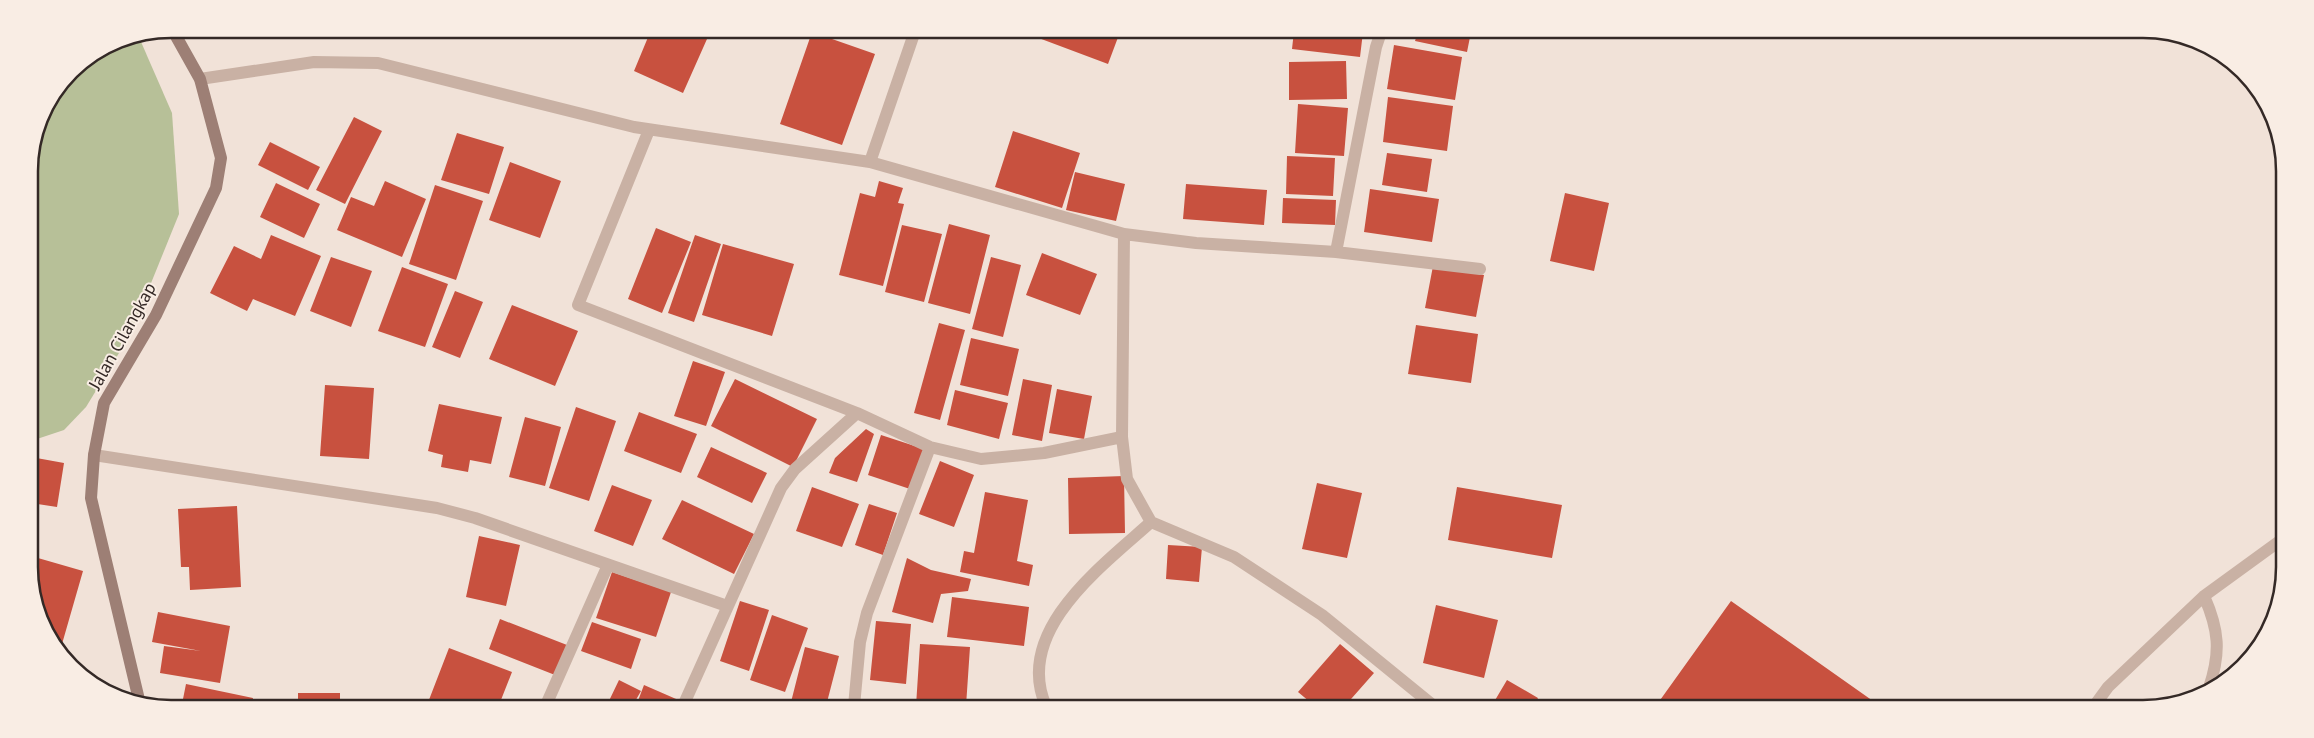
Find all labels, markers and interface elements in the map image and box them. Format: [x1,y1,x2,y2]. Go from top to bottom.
street label: Jalan Cilangkap [83,278,161,395]

